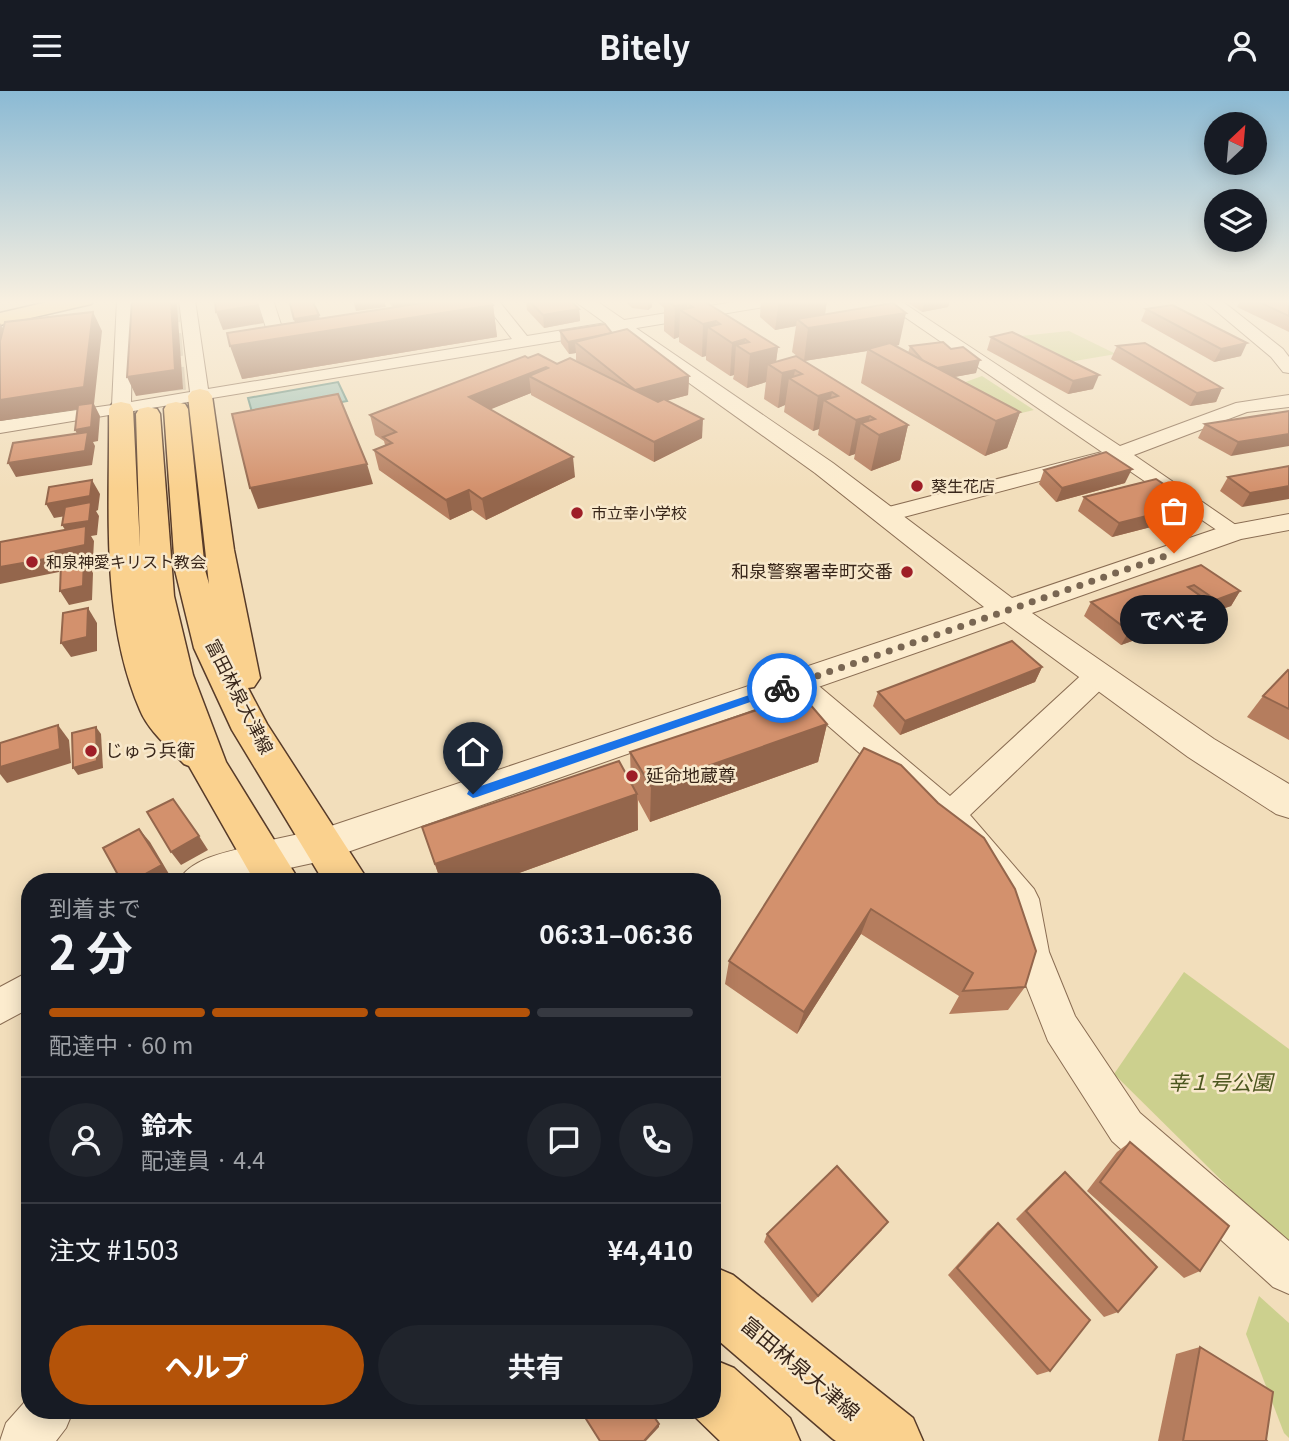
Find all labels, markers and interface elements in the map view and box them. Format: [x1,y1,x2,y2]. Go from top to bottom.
text: Bitely [599,23,690,69]
icon: menu [28,27,66,65]
icon: person [1223,27,1261,65]
north arrow [1204,112,1267,175]
map controls [1204,112,1267,252]
button: layers [1204,189,1267,252]
place label: 葵生花店 [931,473,995,497]
marker: 葵生花店 [909,478,925,494]
pin [1144,481,1204,553]
icon: bag [1155,492,1193,530]
place label: 市立幸小学校 [591,500,687,524]
marker: 市立幸小学校 [569,505,585,521]
place label: 和泉神愛キリスト教会 [46,549,206,573]
marker: 和泉神愛キリスト教会 [24,554,40,570]
place label: 和泉警察署幸町交番 [731,557,893,583]
marker: 和泉警察署幸町交番 [899,564,915,580]
callout: でべそ [1120,595,1228,644]
text: でべそ [1140,602,1209,636]
street label: 富田林泉大津線 [201,634,281,758]
courier [747,653,817,723]
icon: bike [763,669,801,707]
pin [443,722,503,794]
icon: home [454,733,492,771]
place label: じゅう兵衛 [105,736,195,762]
marker: じゅう兵衛 [83,743,99,759]
place label: 延命地蔵尊 [646,761,736,787]
marker: 延命地蔵尊 [624,768,640,784]
text: 到着まで [49,890,141,924]
text: 06:31–06:36 [539,914,693,951]
text: 2 分 [49,917,133,983]
text: 配達中 · 60 m [49,1027,193,1061]
park label: 幸１号公園 [1168,1066,1275,1096]
button: person [49,1103,123,1177]
button: chat [527,1103,601,1177]
button: phone [619,1103,693,1177]
text: 鈴木 [141,1105,193,1142]
text: 配達員 · 4.4 [141,1142,265,1176]
text: 注文 #1503 [49,1230,179,1267]
text: ¥4,410 [608,1230,693,1267]
street label: 富田林泉大津線 [735,1309,867,1426]
button: ヘルプ [49,1325,364,1405]
button: 共有 [378,1325,693,1405]

